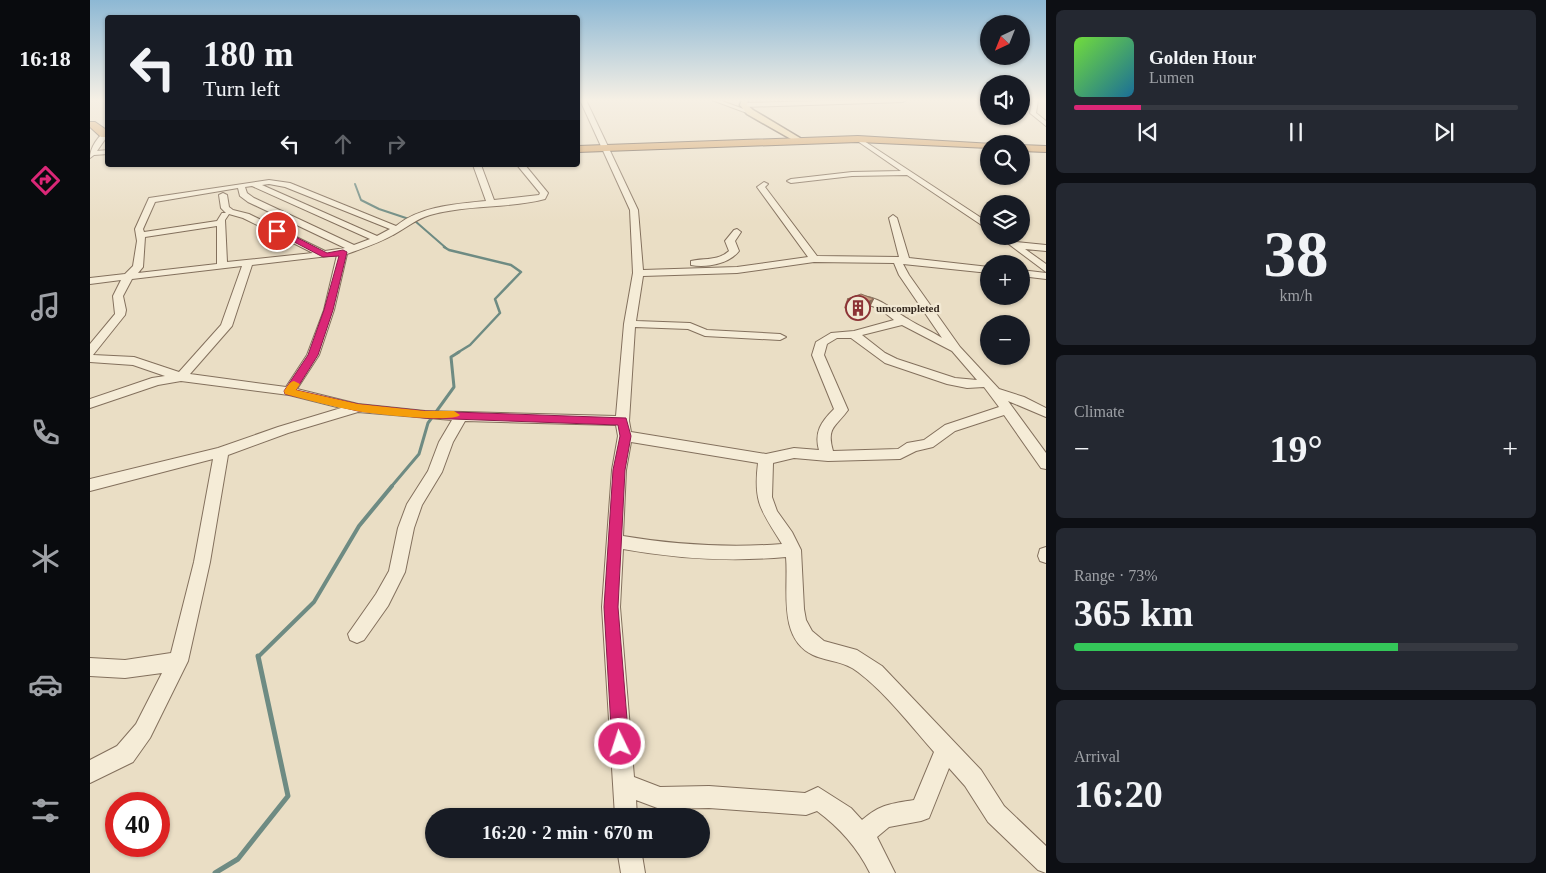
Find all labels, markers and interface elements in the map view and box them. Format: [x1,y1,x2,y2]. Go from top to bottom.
north arrow [980,15,1030,65]
map controls [980,15,1030,365]
icon: left [120,35,185,100]
text: 180 m [203,35,293,74]
text: 16:18 [19,46,71,71]
text: Golden Hour [1149,47,1256,68]
text: Lumen [1149,69,1194,86]
button: sound [980,75,1030,125]
text: Turn left [203,76,280,101]
icon: previous [1134,118,1162,146]
icon: pause [1282,118,1310,146]
icon: next [1430,118,1458,146]
icon: left [276,130,304,158]
icon: ahead [329,130,357,158]
icon: right [382,130,410,158]
button: search [980,135,1030,185]
icon: directions [28,163,63,198]
button: layers [980,195,1030,245]
pin [256,210,298,252]
icon: arrive [263,217,291,245]
text: 38 [1264,218,1329,290]
button: + [980,255,1030,305]
text: km/h [1280,287,1312,304]
icon: music [28,289,63,324]
building icon: umcompleted [845,295,871,321]
place label: umcompleted [876,302,940,314]
button: − [980,315,1030,365]
text: Climate [1074,403,1125,420]
icon: phone [28,415,63,450]
text: 19° [1269,428,1323,470]
text: − [1074,433,1090,464]
text: + [1502,433,1518,464]
icon: climate [28,541,63,576]
text: Range · 73% [1074,567,1158,584]
text: 365 km [1074,592,1193,634]
icon: car [28,667,63,702]
position arrow [593,717,645,769]
text: Arrival [1074,748,1120,765]
text: 16:20 [1074,773,1163,815]
speed limit sign: 40 [105,792,170,857]
icon: filters [28,793,63,828]
text: 16:20 · 2 min · 670 m [482,822,653,843]

